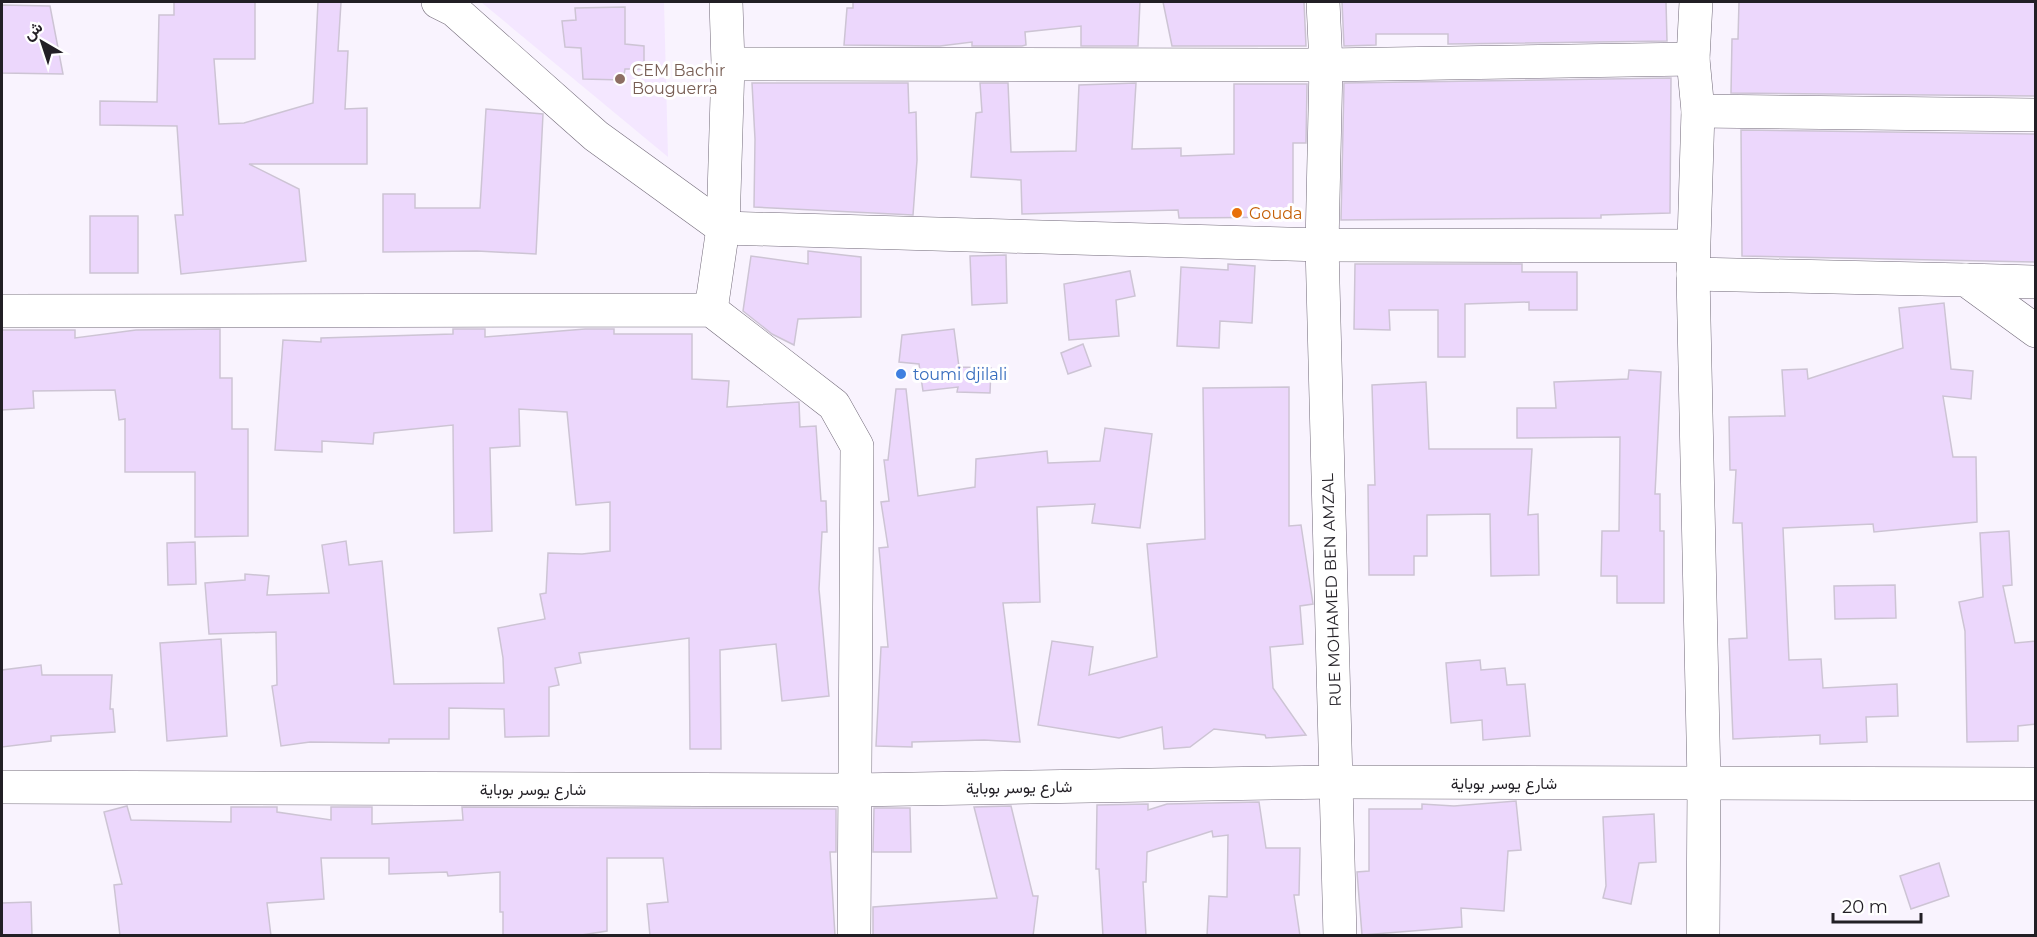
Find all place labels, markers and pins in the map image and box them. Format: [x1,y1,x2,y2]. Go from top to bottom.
place label: CEM Bachir Bouguerra [632,61,725,98]
marker: CEM Bachir Bouguerra [613,72,627,86]
place label: Gouda [1249,204,1302,223]
marker: Gouda [1230,206,1244,220]
place label: toumi djilali [913,365,1007,384]
marker: toumi djilali [894,367,908,381]

